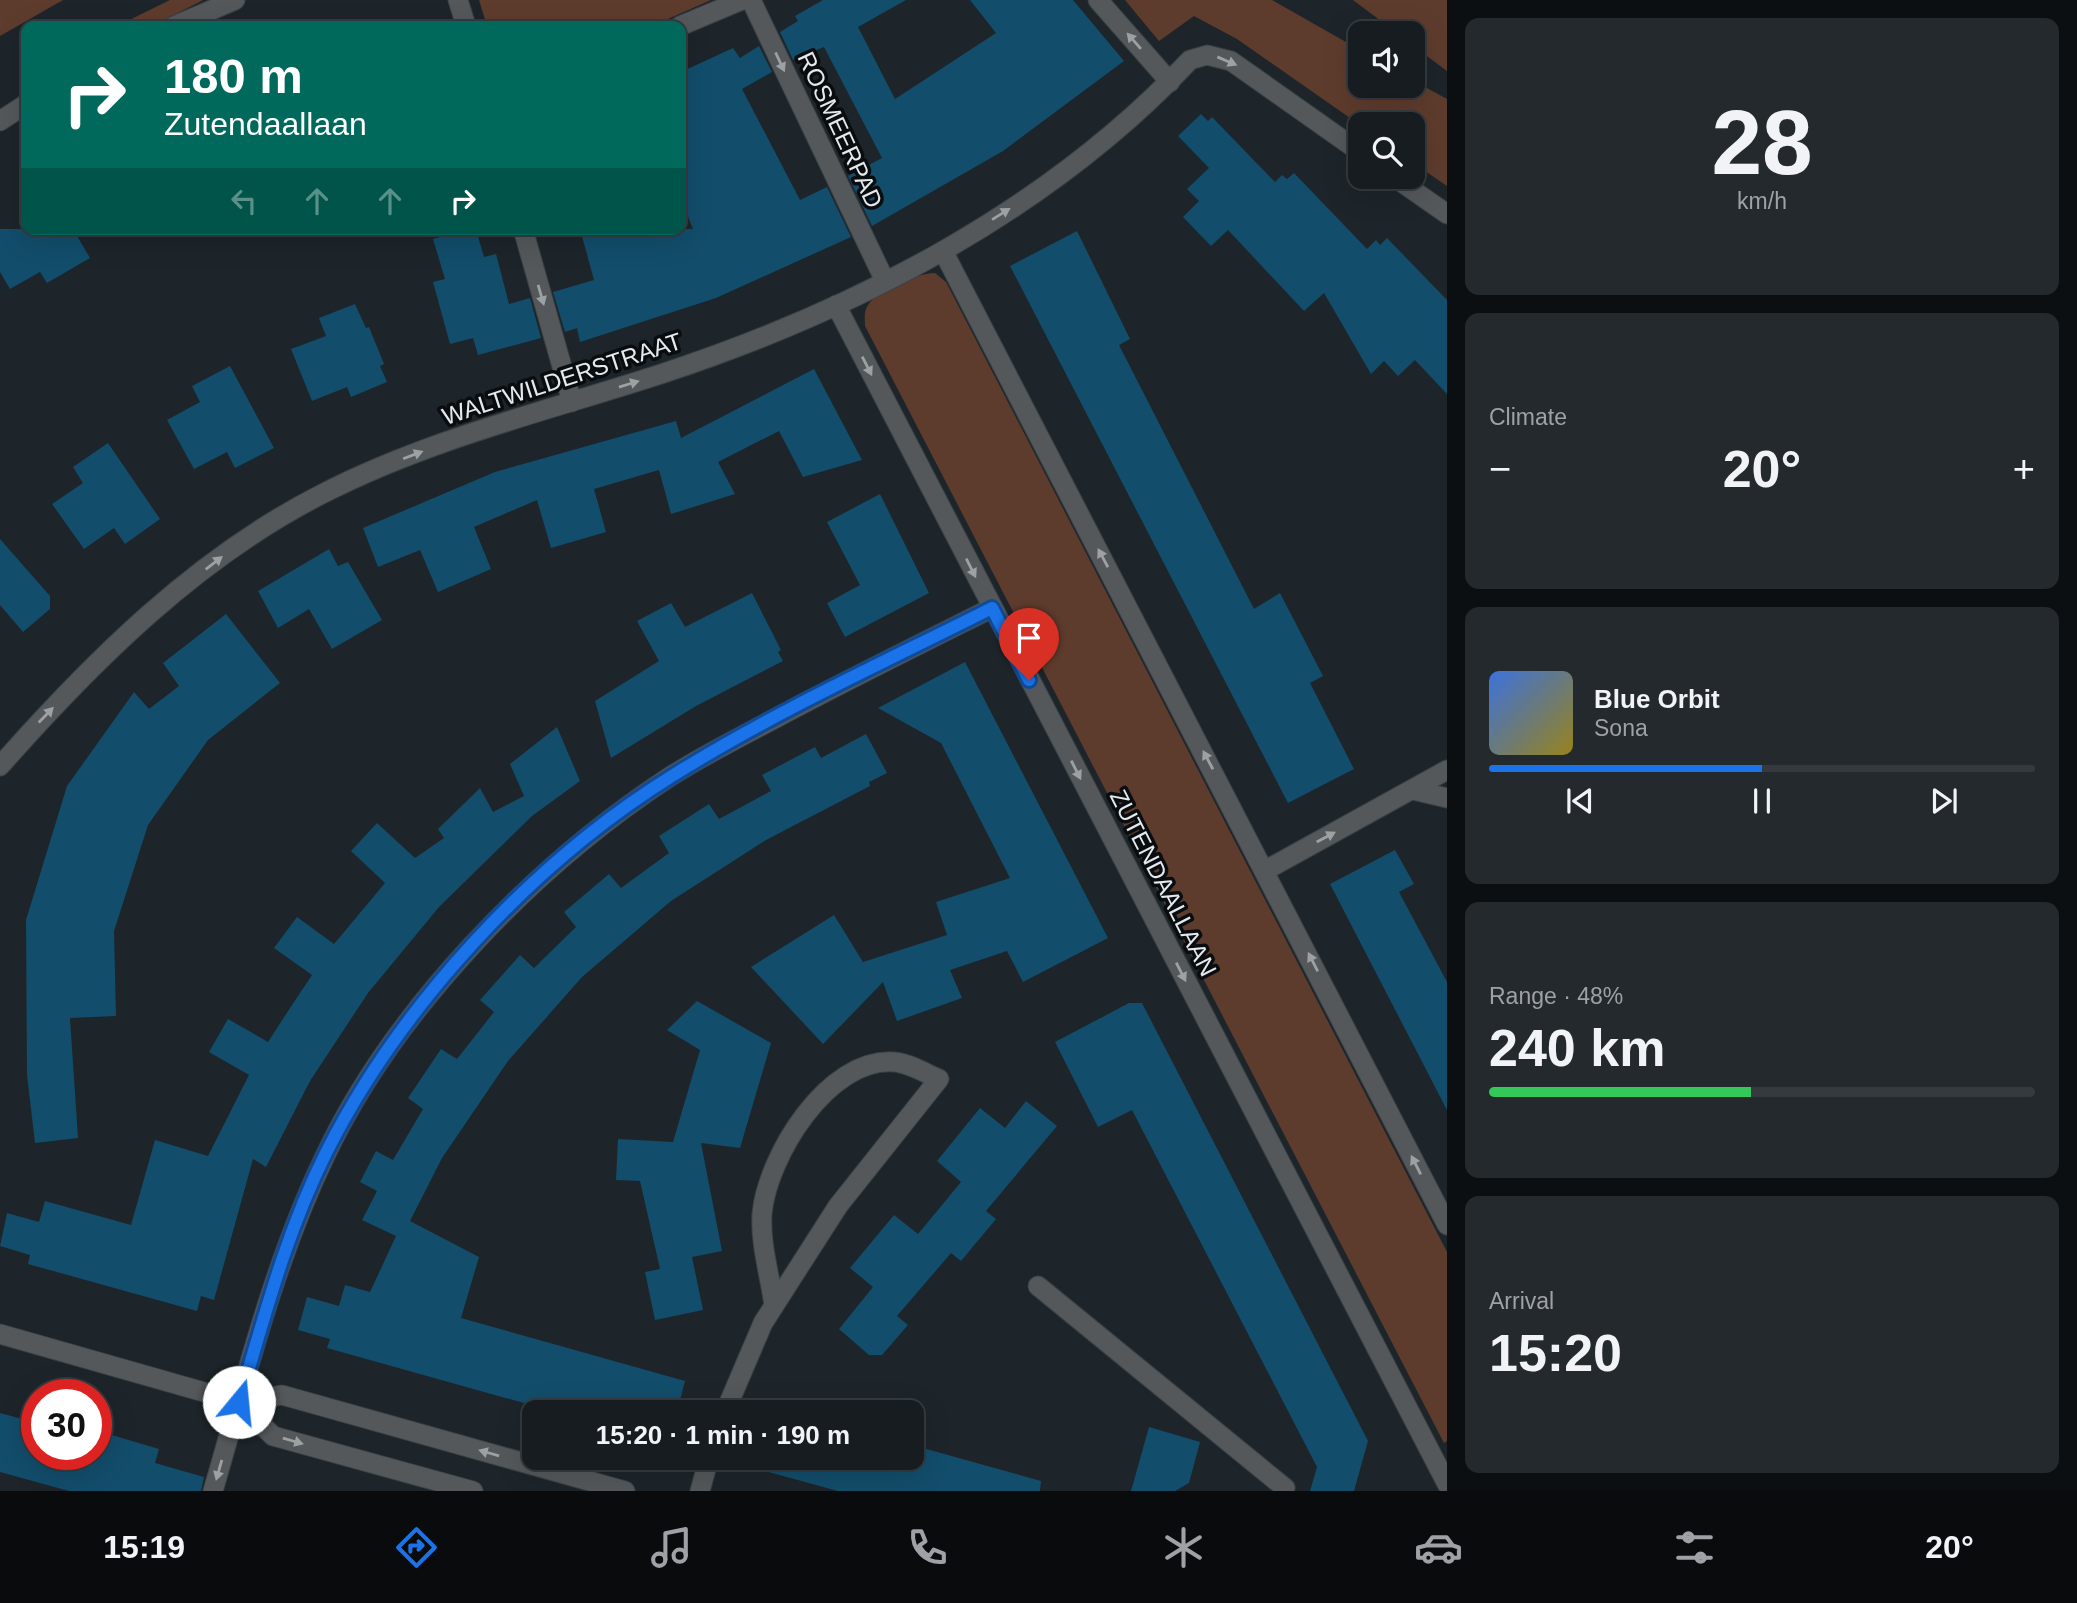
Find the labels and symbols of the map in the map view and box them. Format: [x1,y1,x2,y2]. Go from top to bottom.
one-way arrow [1126,32,1142,50]
street label: ROSMEERPAD [793,48,888,212]
one-way arrow [775,52,786,72]
one-way arrow [1216,55,1237,66]
one-way arrow [991,208,1010,221]
one-way arrow [537,285,547,306]
street label: WALTWILDERSTRAAT [439,327,685,430]
one-way arrow [862,356,873,376]
one-way arrow [619,378,640,388]
one-way arrow [403,449,424,460]
one-way arrow [1097,548,1109,568]
one-way arrow [204,555,222,570]
one-way arrow [966,558,977,578]
pin [999,608,1059,680]
one-way arrow [37,707,54,724]
one-way arrow [1203,750,1214,770]
one-way arrow [1071,760,1082,780]
street label: ZUTENDAALLAAN [1105,785,1222,980]
one-way arrow [1316,832,1336,844]
one-way arrow [1307,952,1318,972]
one-way arrow [1176,962,1187,982]
one-way arrow [1410,1155,1422,1174]
position arrow [202,1365,276,1439]
speed limit sign: 30 [21,1379,112,1470]
one-way arrow [282,1436,304,1447]
one-way arrow [478,1447,499,1457]
one-way arrow [214,1460,224,1481]

